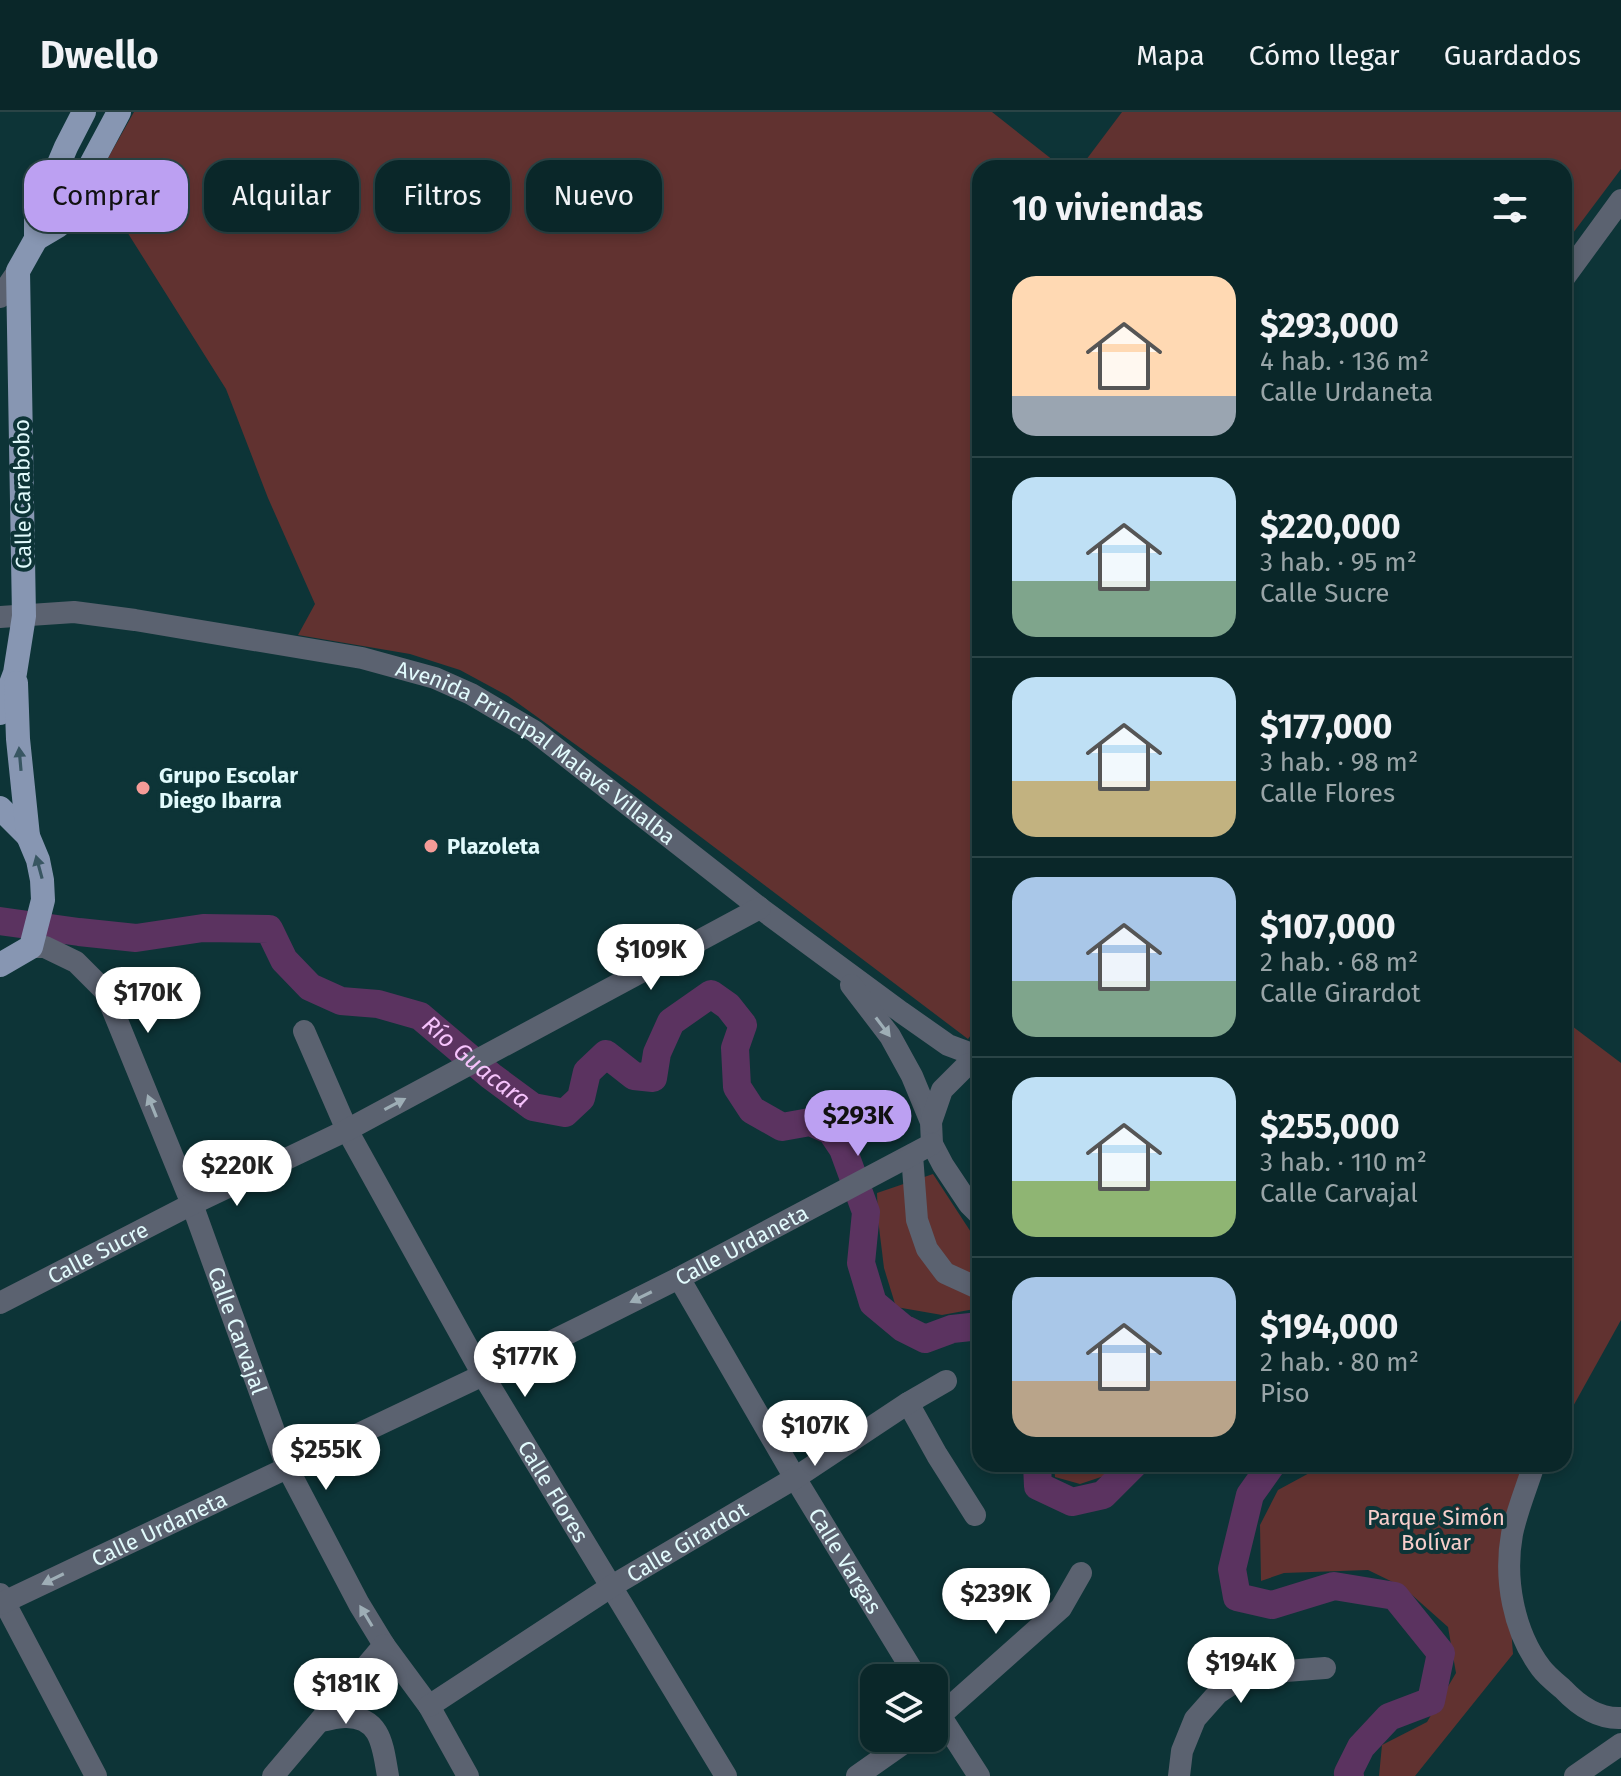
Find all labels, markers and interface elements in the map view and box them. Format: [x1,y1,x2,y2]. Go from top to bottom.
text: Dwello [40,32,159,78]
text: Mapa [1136,39,1205,72]
text: Cómo llegar [1249,39,1400,72]
text: Guardados [1444,39,1581,72]
chip: Comprar [24,160,188,232]
chip: Alquilar [204,160,359,232]
chip: Filtros [375,160,510,232]
chip: Nuevo [526,160,662,232]
icon: filters [1488,186,1532,230]
text: 10 viviendas [1012,188,1203,229]
text: $293,000 [1260,305,1399,346]
icon: home [1076,308,1172,404]
text: 4 hab. · 136 m² [1260,346,1429,377]
text: Calle Urdaneta [1260,377,1433,408]
street label: Calle Carabobo [8,419,37,569]
text: $220,000 [1260,506,1401,547]
icon: home [1076,509,1172,605]
text: 3 hab. · 95 m² [1260,547,1417,578]
text: Calle Sucre [1260,578,1390,609]
street label: Avenida Principal Malavé Villalba [393,655,681,851]
text: $177,000 [1260,706,1392,747]
icon: home [1076,709,1172,805]
one-way arrow [13,746,26,771]
text: 3 hab. · 98 m² [1260,747,1418,778]
place label: Grupo Escolar Diego Ibarra [159,762,298,814]
text: Calle Flores [1260,778,1395,809]
marker: Grupo Escolar Diego Ibarra [134,779,152,797]
place label: Plazoleta [447,833,540,860]
marker: Plazoleta [422,837,440,855]
one-way arrow [32,855,44,880]
text: $107,000 [1260,906,1396,947]
icon: home [1076,909,1172,1005]
pin: $109K [595,924,707,992]
text: $109K [615,934,687,965]
text: 2 hab. · 68 m² [1260,947,1418,978]
pin: $170K [92,967,204,1035]
text: $170K [114,977,182,1008]
text: Calle Girardot [1260,978,1421,1009]
water label: Río Guacara [417,1010,535,1114]
one-way arrow [875,1016,890,1037]
pin: $293K [802,1090,914,1158]
one-way arrow [146,1094,159,1118]
one-way arrow [383,1098,406,1111]
text: $293K [822,1100,894,1131]
text: $255,000 [1260,1106,1400,1147]
icon: home [1076,1109,1172,1205]
pin: $220K [181,1140,293,1208]
text: 3 hab. · 110 m² [1260,1147,1427,1178]
text: $220K [201,1150,273,1181]
text: Calle Carvajal [1260,1178,1418,1209]
street label: Calle Urdaneta [671,1199,813,1292]
street label: Calle Sucre [43,1216,153,1290]
street label: Calle Carvajal [202,1263,273,1398]
one-way arrow [630,1290,653,1304]
text: $194,000 [1260,1306,1398,1347]
icon: home [1076,1309,1172,1405]
pin: $177K [469,1331,581,1399]
text: $177K [492,1341,558,1372]
text: 2 hab. · 80 m² [1260,1347,1419,1378]
text: Piso [1260,1378,1310,1409]
pin: $107K [759,1400,871,1468]
text: $107K [781,1410,849,1441]
pin: $255K [270,1424,382,1492]
text: $255K [290,1434,362,1465]
street label: Calle Flores [512,1436,594,1547]
street label: Calle Urdaneta [87,1485,231,1573]
street label: Calle Girardot [622,1496,753,1588]
street label: Calle Vargas [802,1503,888,1619]
park label: Parque Simón Bolívar [1367,1504,1505,1556]
pin: $239K [940,1568,1052,1636]
one-way arrow [42,1572,65,1586]
text: $239K [960,1578,1032,1609]
one-way arrow [360,1605,374,1627]
pin: $194K [1185,1637,1297,1705]
text: $194K [1206,1647,1276,1678]
pin: $181K [290,1658,402,1726]
map controls [860,1664,948,1752]
button: layers [860,1664,948,1752]
text: $181K [312,1668,380,1699]

